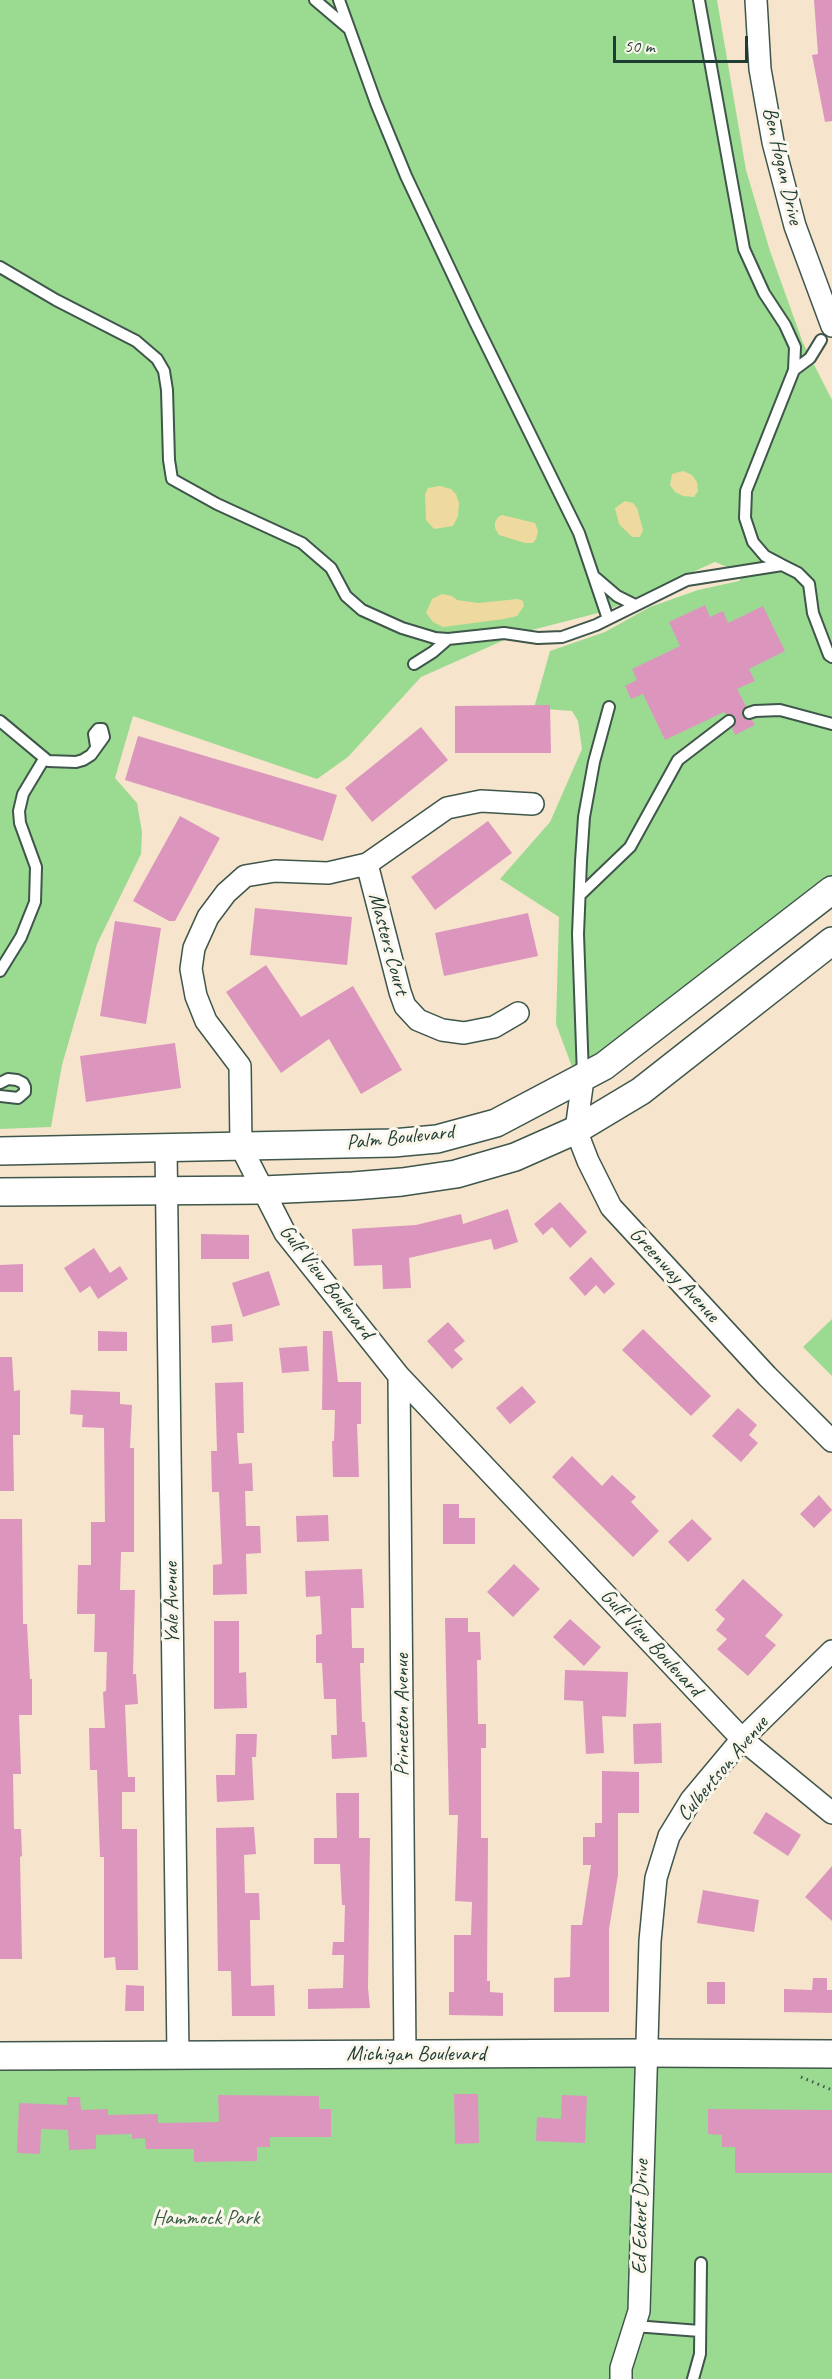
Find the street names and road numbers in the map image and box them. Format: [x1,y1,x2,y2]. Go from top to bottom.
street label: Ben Hogan Drive [756,105,808,227]
street label: Masters Court [362,890,414,998]
street label: Palm Boulevard [345,1120,455,1156]
street label: Gulf View Boulevard [273,1220,379,1344]
street label: Greenway Avenue [624,1222,724,1328]
street label: Yale Avenue [159,1562,185,1644]
street label: Gulf View Boulevard [595,1584,707,1702]
street label: Princeton Avenue [389,1654,415,1776]
street label: Culbertson Avenue [672,1711,774,1827]
street label: Michigan Boulevard [346,2041,486,2067]
street label: Ed Eckert Drive [627,2159,655,2275]

